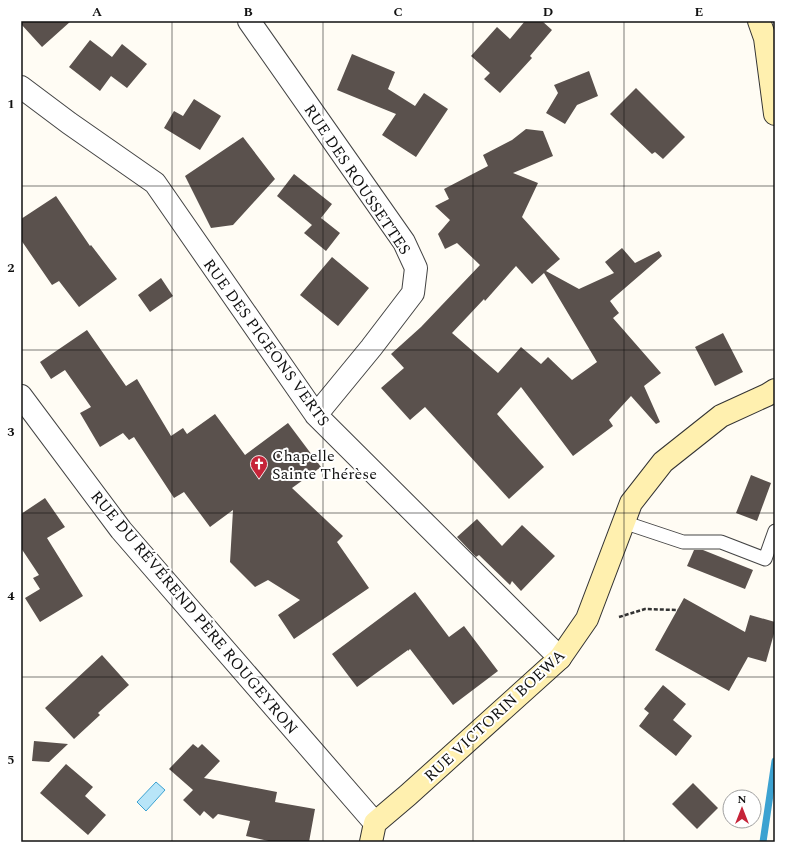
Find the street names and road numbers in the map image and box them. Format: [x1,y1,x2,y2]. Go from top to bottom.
street label: RUE DES ROUSSETTES [298,99,417,260]
street label: RUE DES PIGEONS VERTS [197,254,335,431]
street label: RUE DU RÉVÉREND PÈRE ROUGEYRON [85,485,304,740]
street label: RUE VICTORIN BOEWA [419,644,571,788]

